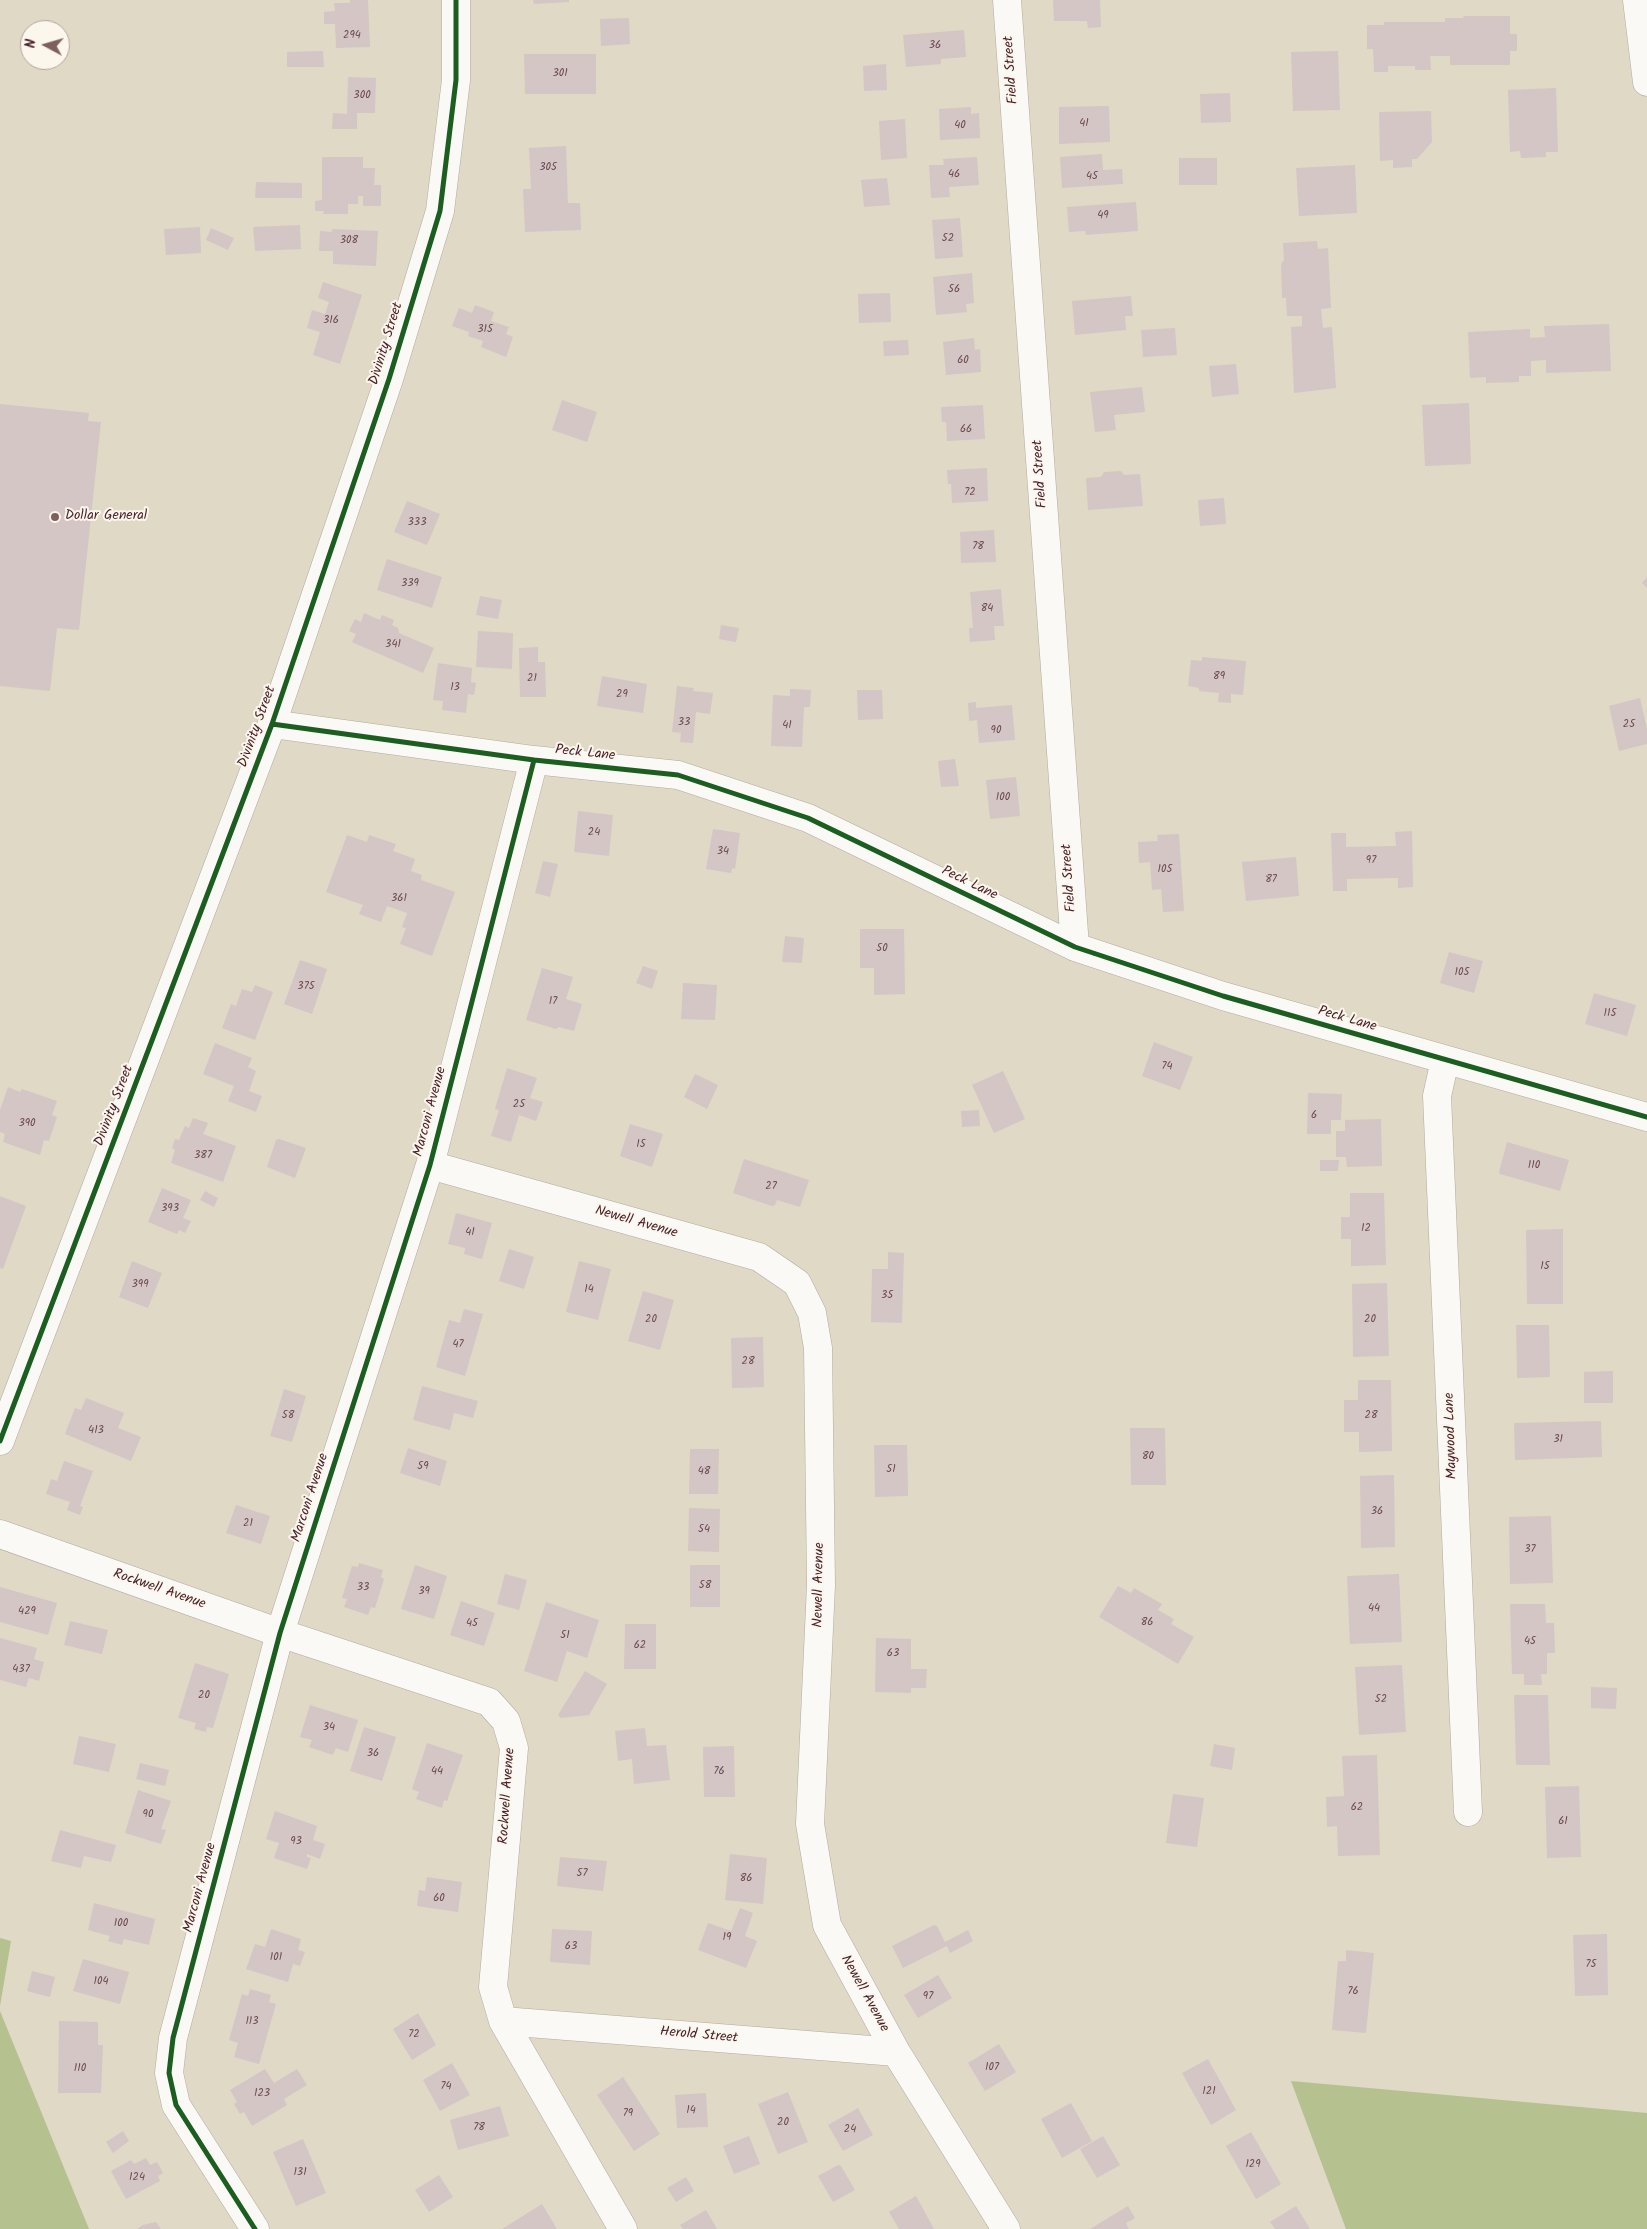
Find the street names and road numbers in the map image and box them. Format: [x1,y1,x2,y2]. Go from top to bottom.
street label: Field Street [1001,35,1023,105]
street label: Divinity Street [366,301,408,387]
street label: Field Street [1030,439,1052,509]
street label: Divinity Street [235,684,281,770]
street label: Peck Lane [554,742,616,766]
street label: Field Street [1059,843,1081,913]
street label: Peck Lane [938,863,1000,905]
street label: Peck Lane [1316,1004,1378,1036]
street label: Divinity Street [92,1063,138,1149]
street label: Marconi Avenue [411,1065,451,1159]
street label: Newell Avenue [593,1203,679,1243]
street label: Maywood Lane [1442,1392,1462,1480]
street label: Marconi Avenue [289,1451,333,1545]
street label: Newell Avenue [811,1542,829,1628]
street label: Rockwell Avenue [111,1566,207,1614]
street label: Rockwell Avenue [496,1747,520,1845]
street label: Marconi Avenue [181,1841,221,1935]
street label: Newell Avenue [836,1953,892,2035]
street label: Herold Street [659,2024,739,2048]

